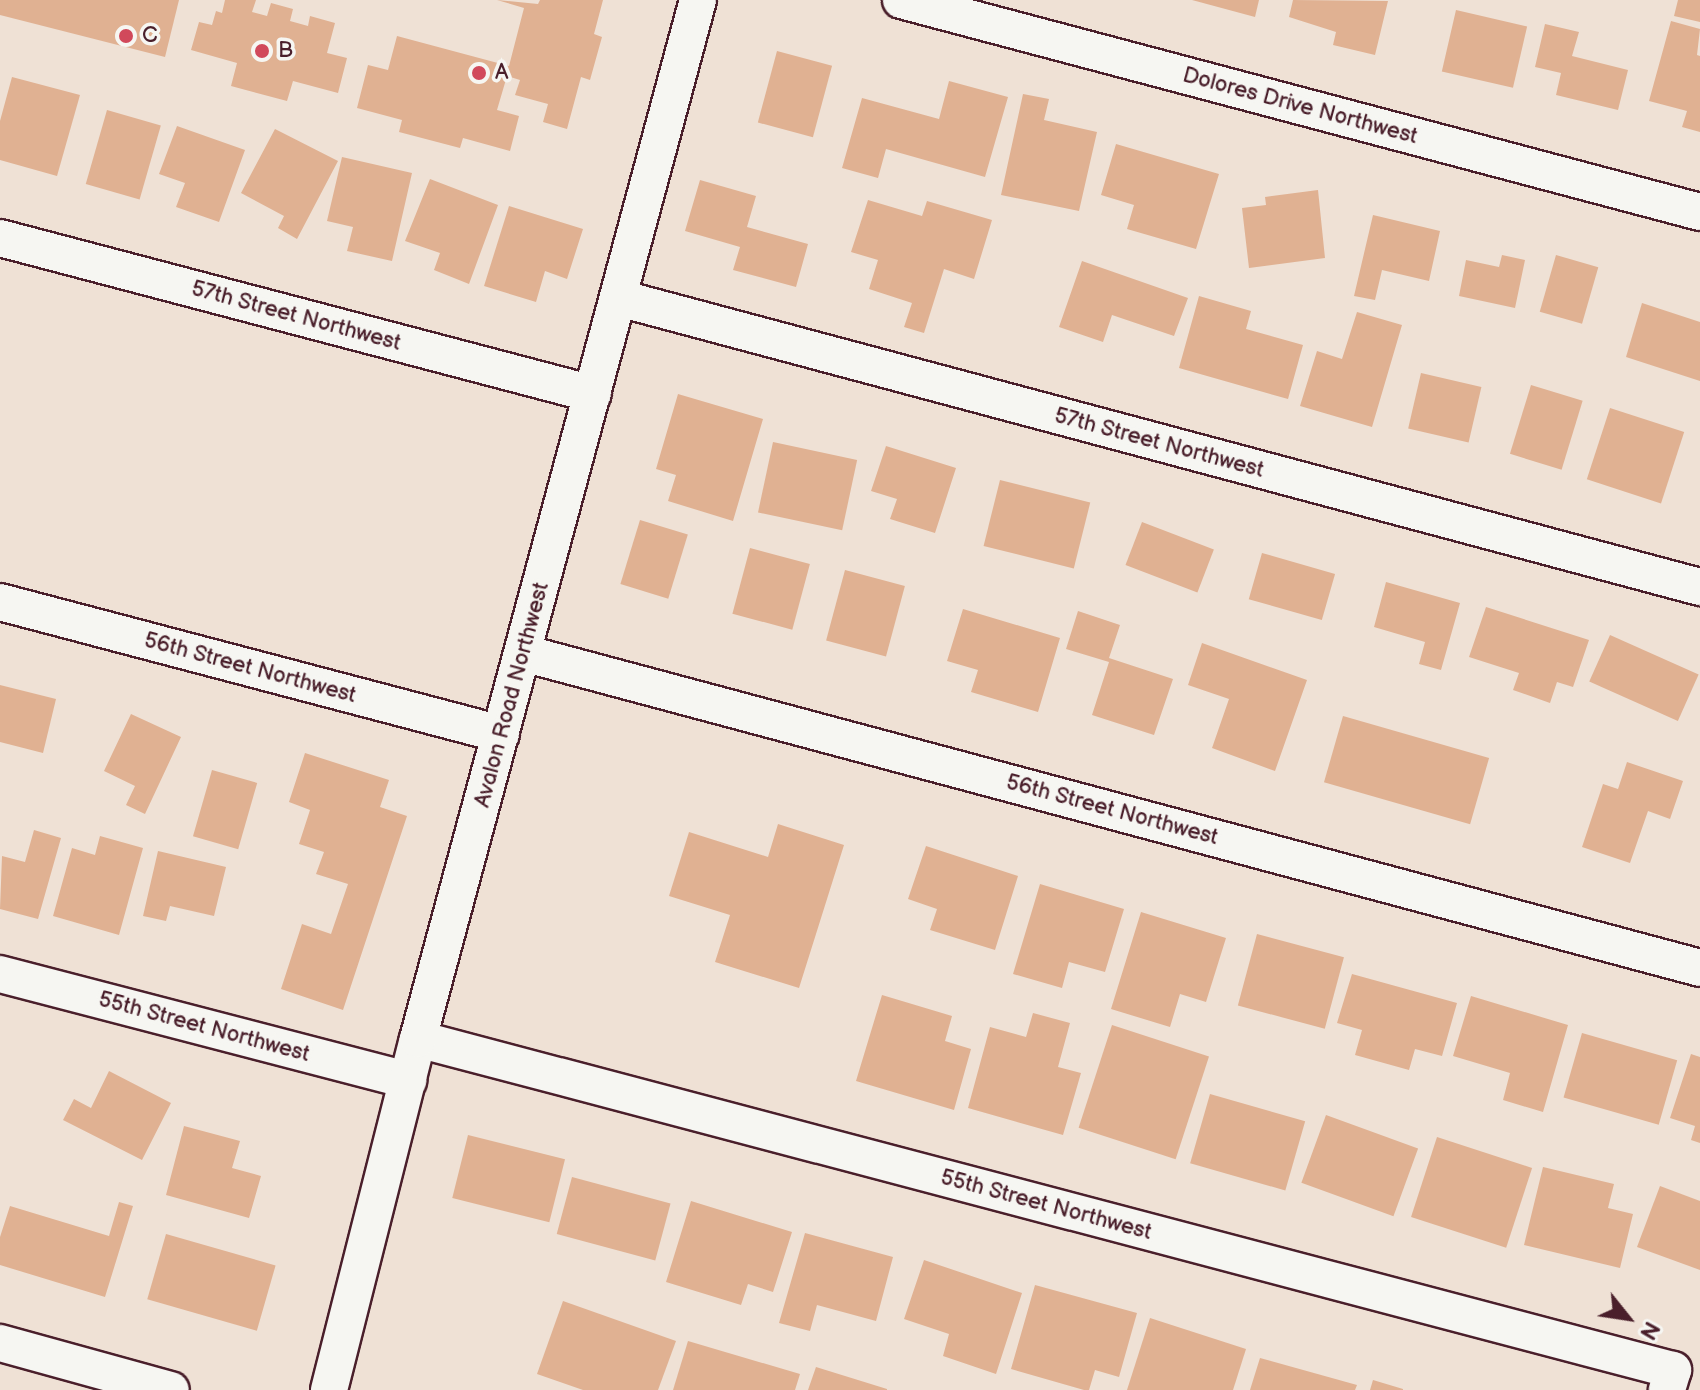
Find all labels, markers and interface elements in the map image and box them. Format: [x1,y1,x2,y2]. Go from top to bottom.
place label: C [142,23,158,49]
marker: C [117,27,135,45]
place label: B [278,38,293,64]
marker: B [253,42,271,60]
place label: A [495,60,508,86]
street label: Dolores Drive Northwest [1180,62,1420,150]
marker: A [470,64,488,82]
street label: 57th Street Northwest [188,275,404,357]
street label: 57th Street Northwest [1051,402,1267,484]
street label: Avalon Road Northwest [469,580,555,810]
street label: 56th Street Northwest [141,627,359,709]
street label: 56th Street Northwest [1003,769,1221,851]
street label: 55th Street Northwest [95,986,313,1068]
street label: 55th Street Northwest [937,1164,1155,1246]
north arrow [1588,1278,1668,1358]
text: N [1633,1316,1665,1344]

